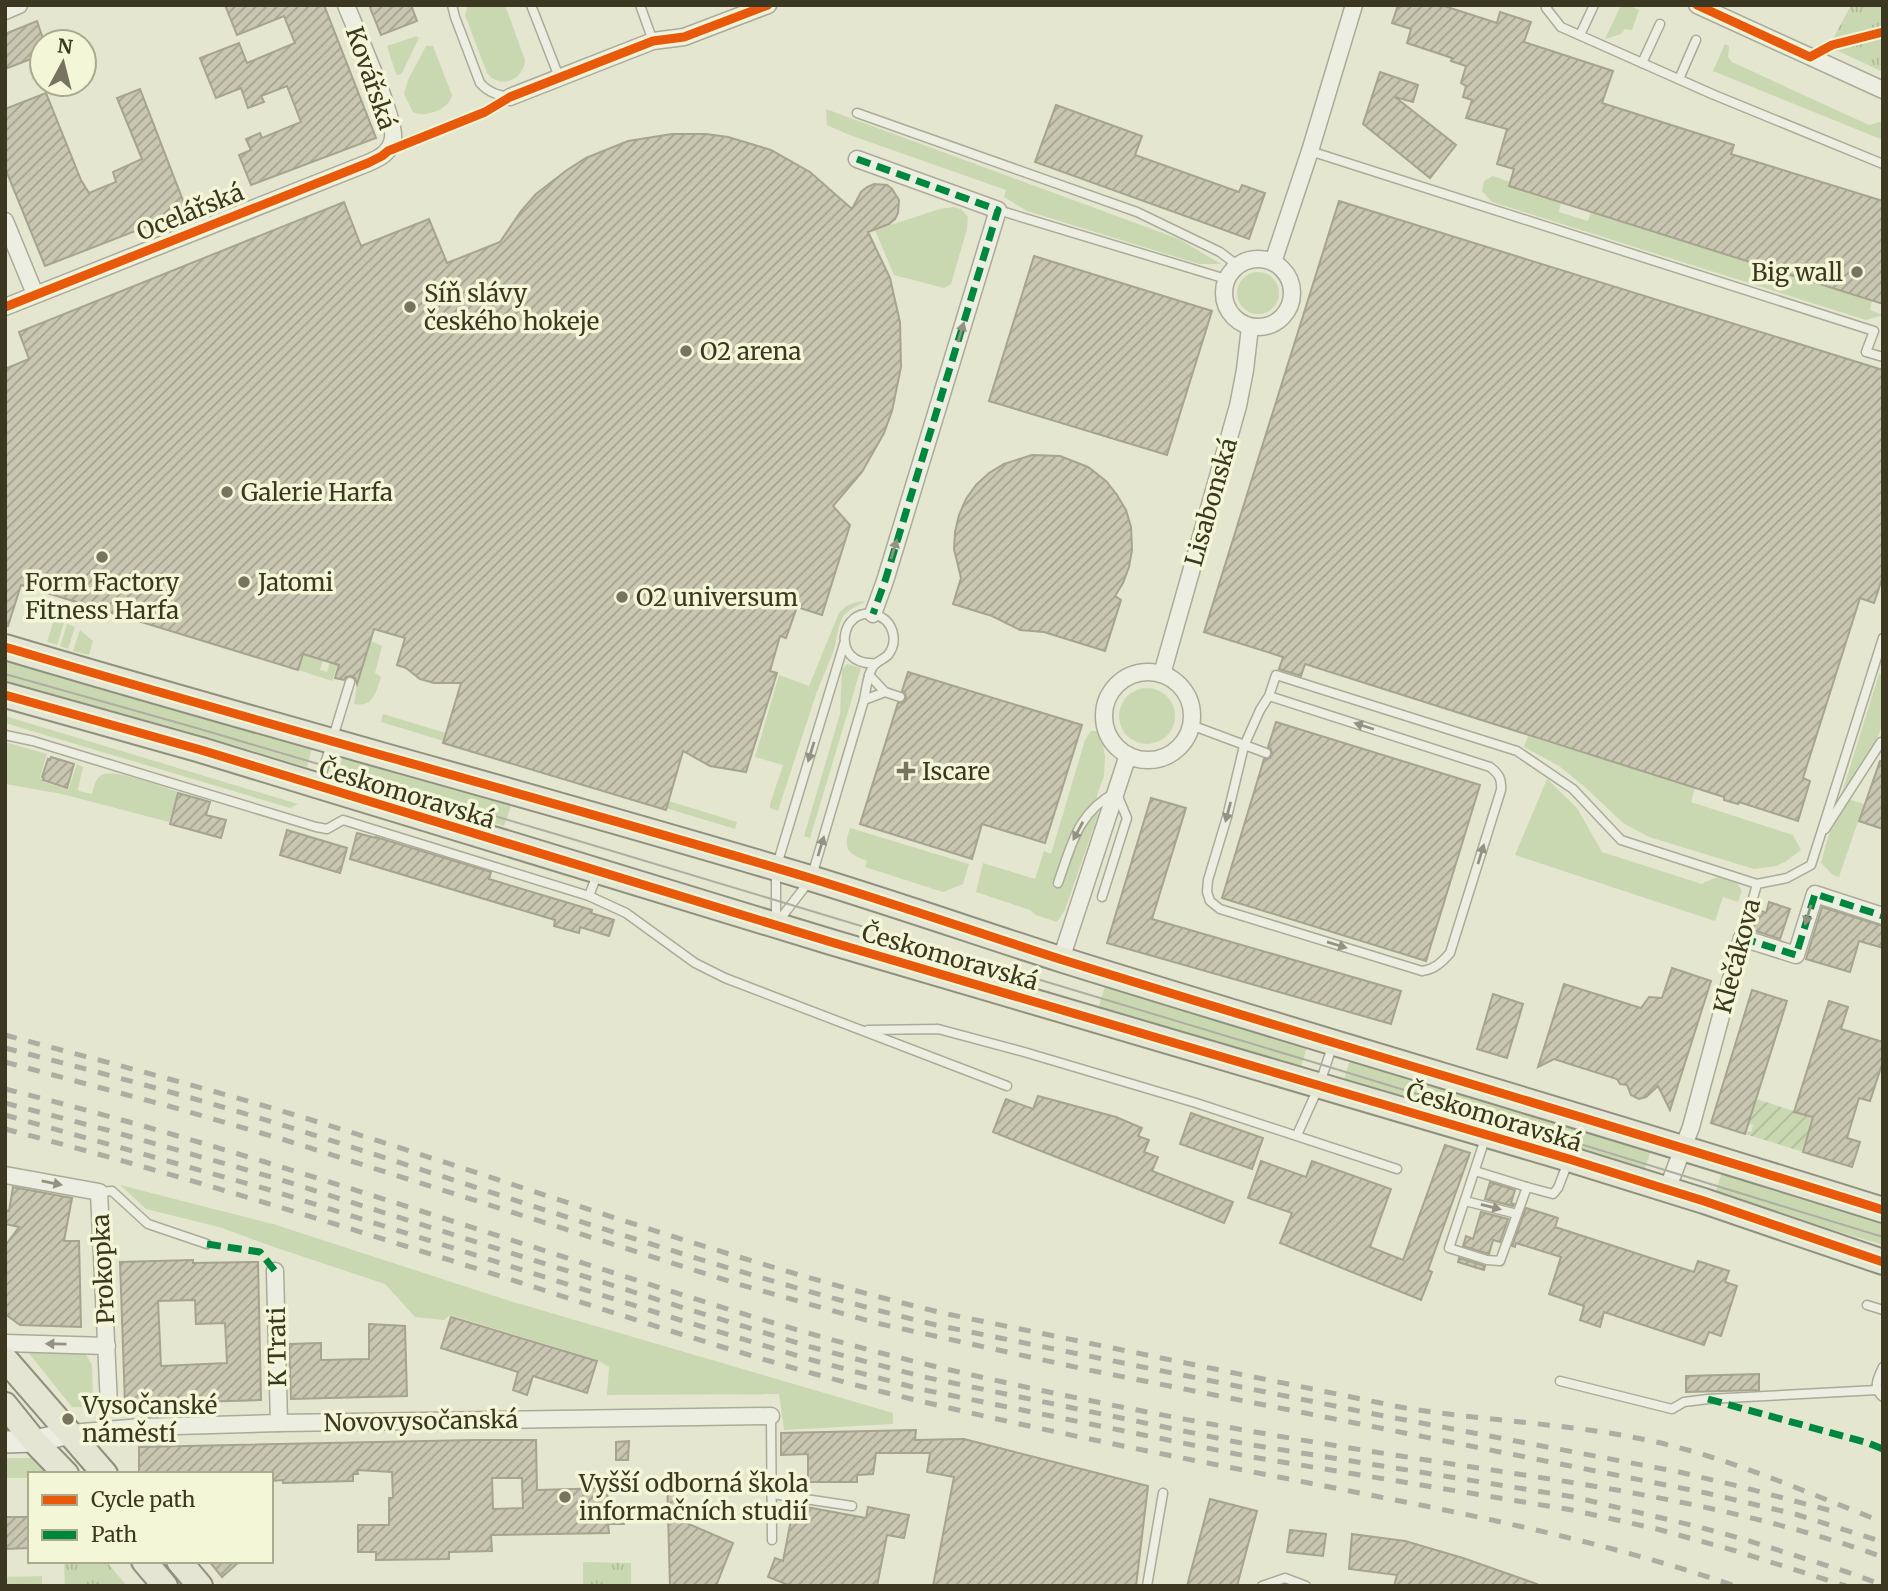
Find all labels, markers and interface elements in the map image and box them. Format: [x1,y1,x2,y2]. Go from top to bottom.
street label: Kovářská [339,22,403,134]
north arrow [28,28,98,98]
text: N [56,33,74,59]
street label: Ocelářská [132,176,248,247]
place label: Big wall [1751,257,1843,288]
marker: Big wall [1849,264,1865,280]
place label: Síň slávy českého hokeje [424,278,599,337]
marker: Síň slávy českého hokeje [402,299,418,315]
one-way arrow [956,321,966,342]
place label: O2 arena [700,336,801,367]
marker: O2 arena [678,343,694,359]
street label: Lisabonská [1178,434,1244,570]
place label: Galerie Harfa [241,477,393,508]
marker: Galerie Harfa [219,484,235,500]
one-way arrow [890,539,900,560]
marker: Form Factory Fitness Harfa [94,549,110,565]
place label: Form Factory Fitness Harfa [25,567,179,626]
place label: Jatomi [257,567,334,598]
marker: Jatomi [236,574,252,590]
place label: O2 universum [636,582,798,613]
marker: O2 universum [614,589,630,605]
one-way arrow [1353,721,1374,731]
one-way arrow [806,742,816,763]
street label: Českomoravská [315,752,499,835]
place label: Iscare [922,756,990,787]
marker: Iscare [896,761,916,781]
one-way arrow [1222,801,1233,823]
one-way arrow [1072,822,1084,841]
one-way arrow [816,835,826,856]
one-way arrow [1476,843,1487,864]
street label: Klečákova [1707,895,1767,1017]
one-way arrow [1803,905,1813,926]
street label: Českomoravská [858,916,1042,997]
one-way arrow [1326,940,1347,950]
street label: Českomoravská [1402,1075,1586,1158]
one-way arrow [41,1178,63,1189]
one-way arrow [1480,1202,1502,1213]
street label: Prokopka [85,1213,121,1325]
street label: K Trati [261,1306,293,1387]
one-way arrow [45,1339,67,1350]
place label: Vysočanské náměstí [81,1390,217,1449]
street label: Novovysočanská [323,1404,519,1438]
marker: Vysočanské náměstí [60,1411,76,1427]
place label: Vyšší odborná škola informačních studií [578,1468,809,1527]
legend [28,1472,273,1563]
text: Cycle path [91,1486,195,1513]
marker: Vyšší odborná škola informačních studií [557,1489,573,1505]
text: Path [91,1521,137,1548]

